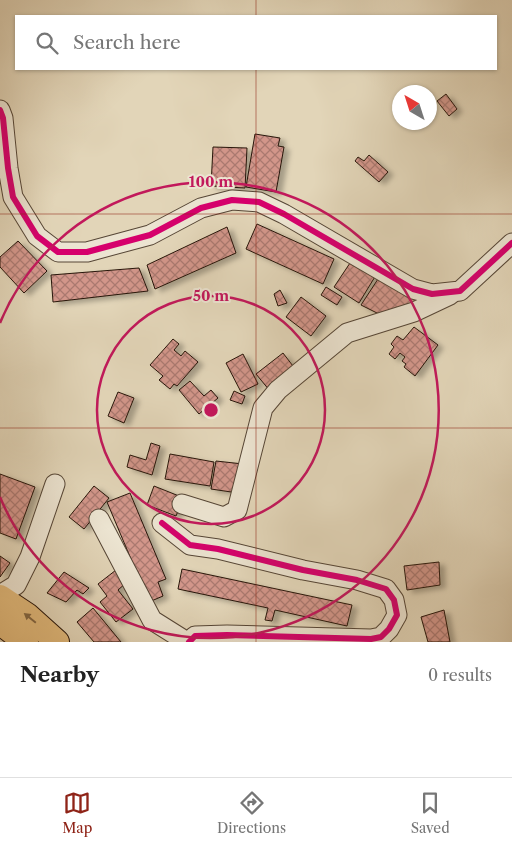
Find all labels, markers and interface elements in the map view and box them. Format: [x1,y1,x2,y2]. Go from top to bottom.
search box [15,15,497,70]
icon: search [33,29,61,57]
text: Search here [73,31,181,54]
north arrow [392,85,437,130]
text: 100 m [189,172,233,191]
text: 50 m [193,286,229,305]
centre of rings [202,401,220,419]
one-way arrow [24,612,37,623]
text: Nearby [20,662,99,687]
text: 0 results [428,665,492,685]
tab: Map [62,789,92,837]
tab: Directions [217,789,286,837]
tab: Saved [411,789,450,837]

